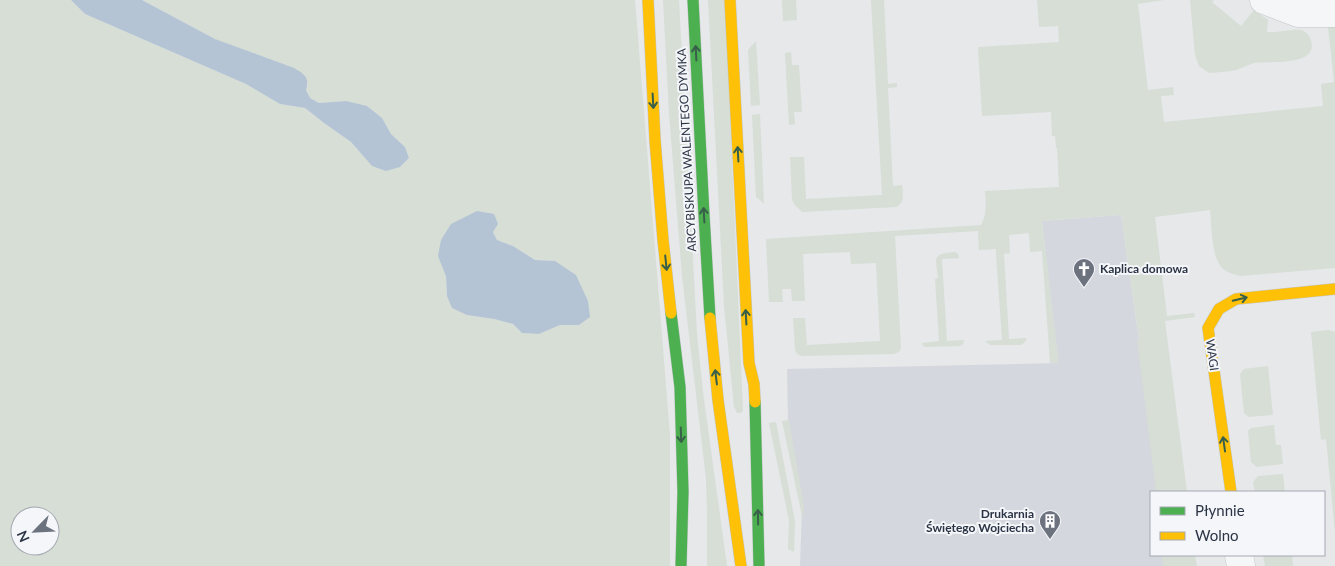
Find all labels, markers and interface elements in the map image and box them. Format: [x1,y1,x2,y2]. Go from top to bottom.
one-way arrow [692,45,701,61]
street label: ARCYBISKUPA WALENTEGO DYMKA [674,47,699,252]
one-way arrow [648,93,657,109]
one-way arrow [734,147,743,163]
one-way arrow [700,208,709,224]
one-way arrow [661,255,671,271]
church icon: Kaplica domowa [1072,257,1096,288]
place label: Kaplica domowa [1100,261,1188,276]
one-way arrow [1231,294,1247,303]
one-way arrow [742,309,751,325]
street label: WAGI [1203,338,1222,372]
one-way arrow [711,370,721,386]
one-way arrow [676,427,686,443]
one-way arrow [1219,436,1229,452]
legend [1150,491,1325,556]
text: Płynnie [1195,501,1245,519]
north arrow [10,506,60,556]
place label: Drukarnia Świętego Wojciecha [926,506,1034,535]
building icon: Drukarnia Świętego Wojciecha [1038,509,1062,540]
one-way arrow [754,510,763,526]
text: Wolno [1195,526,1239,544]
text: N [13,528,33,545]

